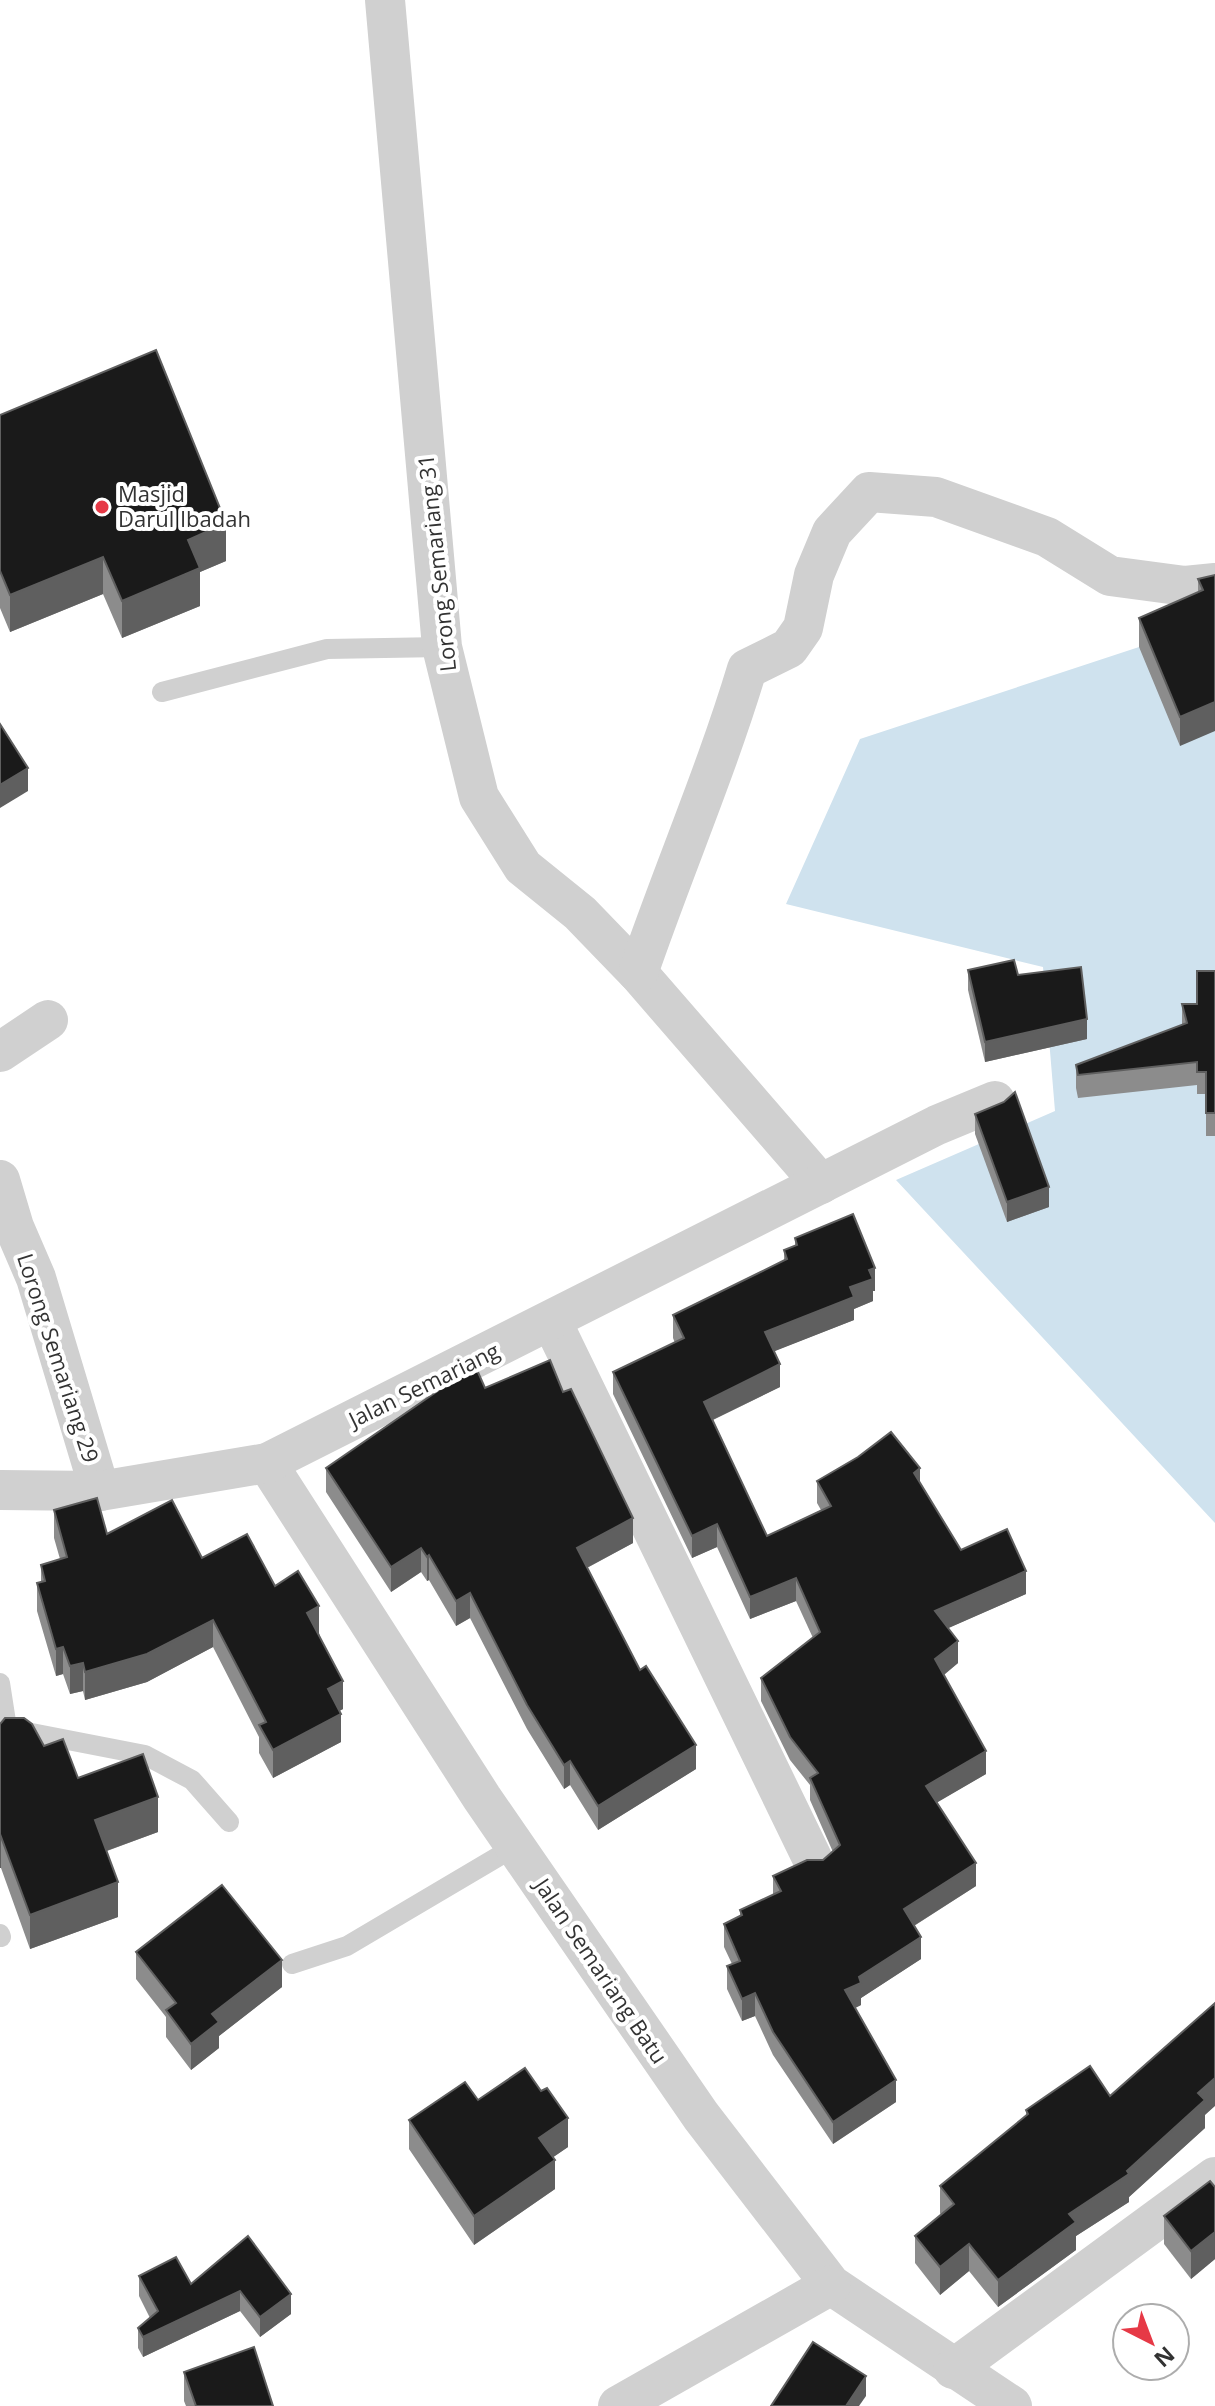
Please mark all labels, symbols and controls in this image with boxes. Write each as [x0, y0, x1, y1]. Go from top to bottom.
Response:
street label: Lorong Semariang 31 [410, 453, 462, 673]
place label: Masjid Darul Ibadah [118, 478, 251, 533]
marker: Masjid Darul Ibadah [93, 498, 111, 516]
street label: Lorong Semariang 29 [11, 1249, 107, 1466]
street label: Jalan Semariang [341, 1335, 504, 1434]
street label: Jalan Semariang Batu [527, 1870, 675, 2069]
north arrow [1111, 2302, 1191, 2382]
text: N [1148, 2340, 1182, 2375]

